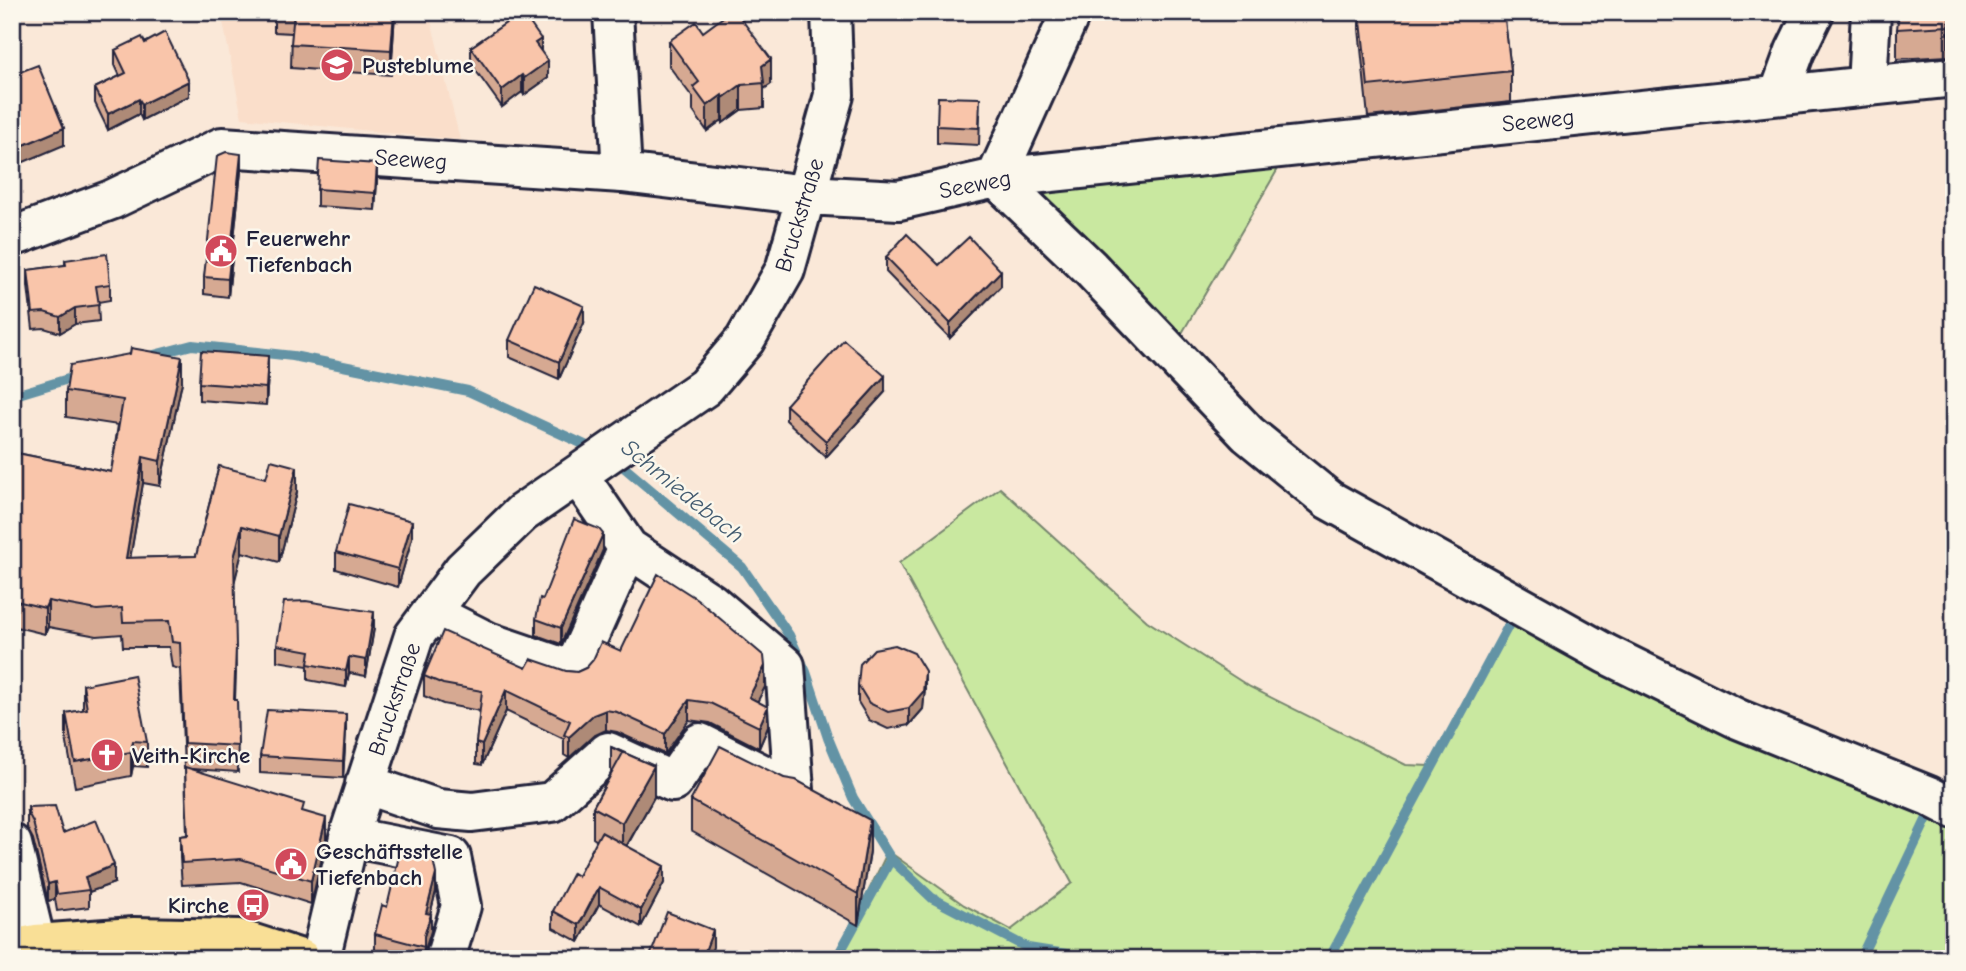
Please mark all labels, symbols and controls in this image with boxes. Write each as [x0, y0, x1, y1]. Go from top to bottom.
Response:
school or university icon: Pusteblume [318, 46, 356, 84]
place label: Pusteblume [362, 52, 474, 79]
street label: Seeweg [1500, 103, 1576, 138]
street label: Seeweg [374, 143, 448, 176]
street label: Bruckstraße [769, 155, 830, 275]
street label: Seeweg [937, 164, 1013, 205]
place label: Feuerwehr Tiefenbach [246, 225, 352, 278]
public building icon: Feuerwehr Tiefenbach [202, 232, 240, 270]
water label: Schmiedebach [616, 433, 750, 549]
street label: Bruckstraße [363, 639, 426, 759]
church icon: Veith-Kirche [88, 736, 126, 774]
place label: Veith-Kirche [132, 742, 250, 769]
place label: Geschäftsstelle Tiefenbach [316, 838, 463, 891]
public building icon: Geschäftsstelle Tiefenbach [272, 845, 310, 883]
bus stop icon: Kirche [234, 886, 272, 924]
place label: Kirche [168, 892, 229, 919]

